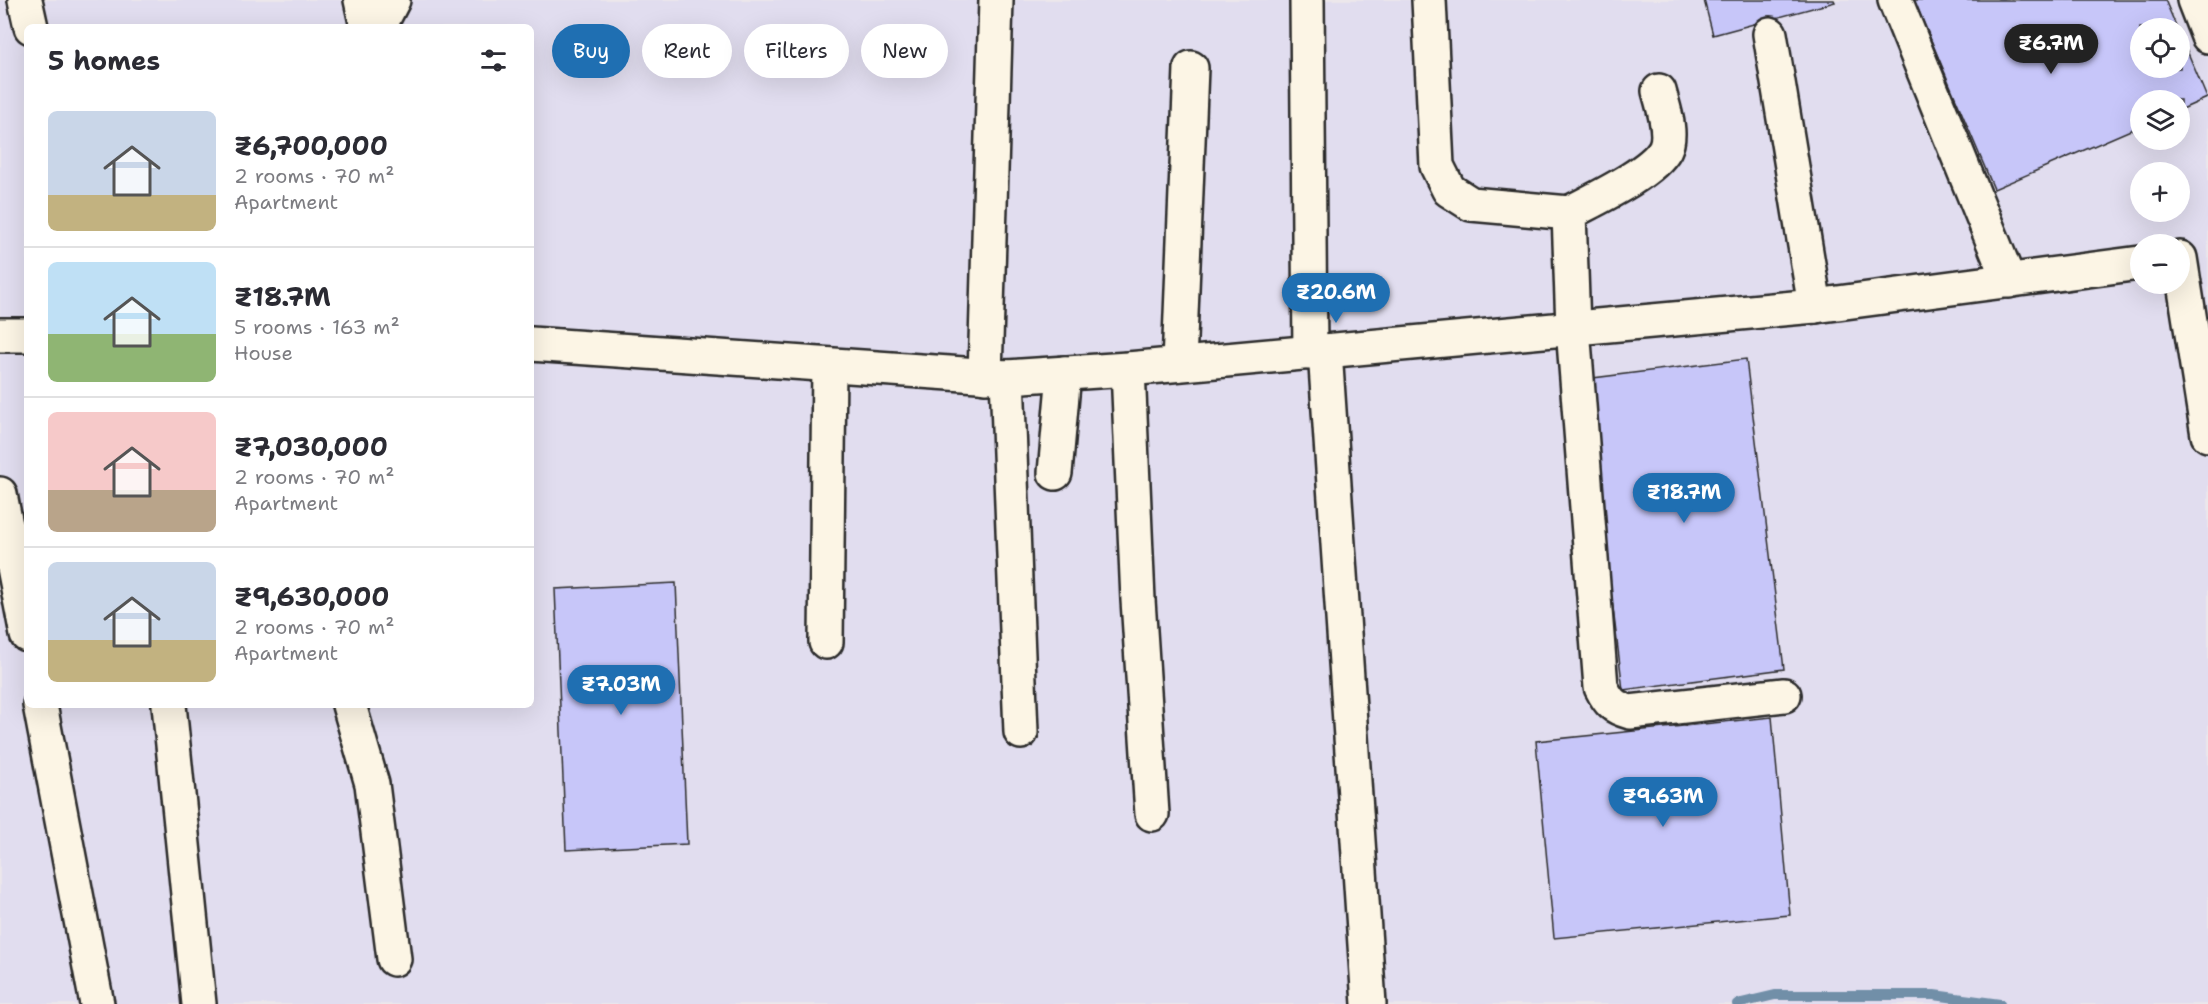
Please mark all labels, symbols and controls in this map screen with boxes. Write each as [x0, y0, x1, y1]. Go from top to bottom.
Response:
map controls [2130, 18, 2190, 294]
button: locate [2130, 18, 2190, 78]
chip: Buy [552, 24, 630, 78]
chip: Rent [642, 24, 732, 78]
chip: Filters [744, 24, 849, 78]
chip: New [861, 24, 948, 78]
pin: ₹6.7M [2009, 24, 2093, 75]
text: ₹6.7M [2018, 30, 2084, 56]
text: 5 homes [48, 43, 160, 78]
icon: filters [477, 44, 510, 77]
button: layers [2130, 90, 2190, 150]
text: ₹6,700,000 [234, 128, 388, 163]
icon: home [96, 135, 168, 207]
button: + [2130, 162, 2190, 222]
text: 2 rooms · 70 m² [234, 163, 395, 189]
text: Apartment [234, 189, 338, 215]
button: − [2130, 234, 2190, 294]
pin: ₹20.6M [1287, 273, 1385, 324]
text: ₹18.7M [234, 279, 331, 314]
text: ₹20.6M [1296, 279, 1376, 305]
icon: home [96, 286, 168, 358]
text: 5 rooms · 163 m² [234, 314, 400, 340]
text: House [234, 340, 293, 366]
text: ₹7,030,000 [234, 429, 388, 464]
icon: home [96, 436, 168, 508]
text: 2 rooms · 70 m² [234, 464, 395, 490]
pin: ₹18.7M [1635, 473, 1733, 524]
text: ₹18.7M [1647, 479, 1721, 505]
text: Apartment [234, 490, 338, 516]
text: ₹9,630,000 [234, 579, 390, 614]
icon: home [96, 586, 168, 658]
text: 2 rooms · 70 m² [234, 614, 395, 640]
text: Apartment [234, 640, 338, 666]
pin: ₹7.03M [572, 665, 670, 716]
text: ₹7.03M [581, 671, 661, 697]
pin: ₹9.63M [1614, 777, 1712, 828]
text: ₹9.63M [1622, 783, 1704, 809]

